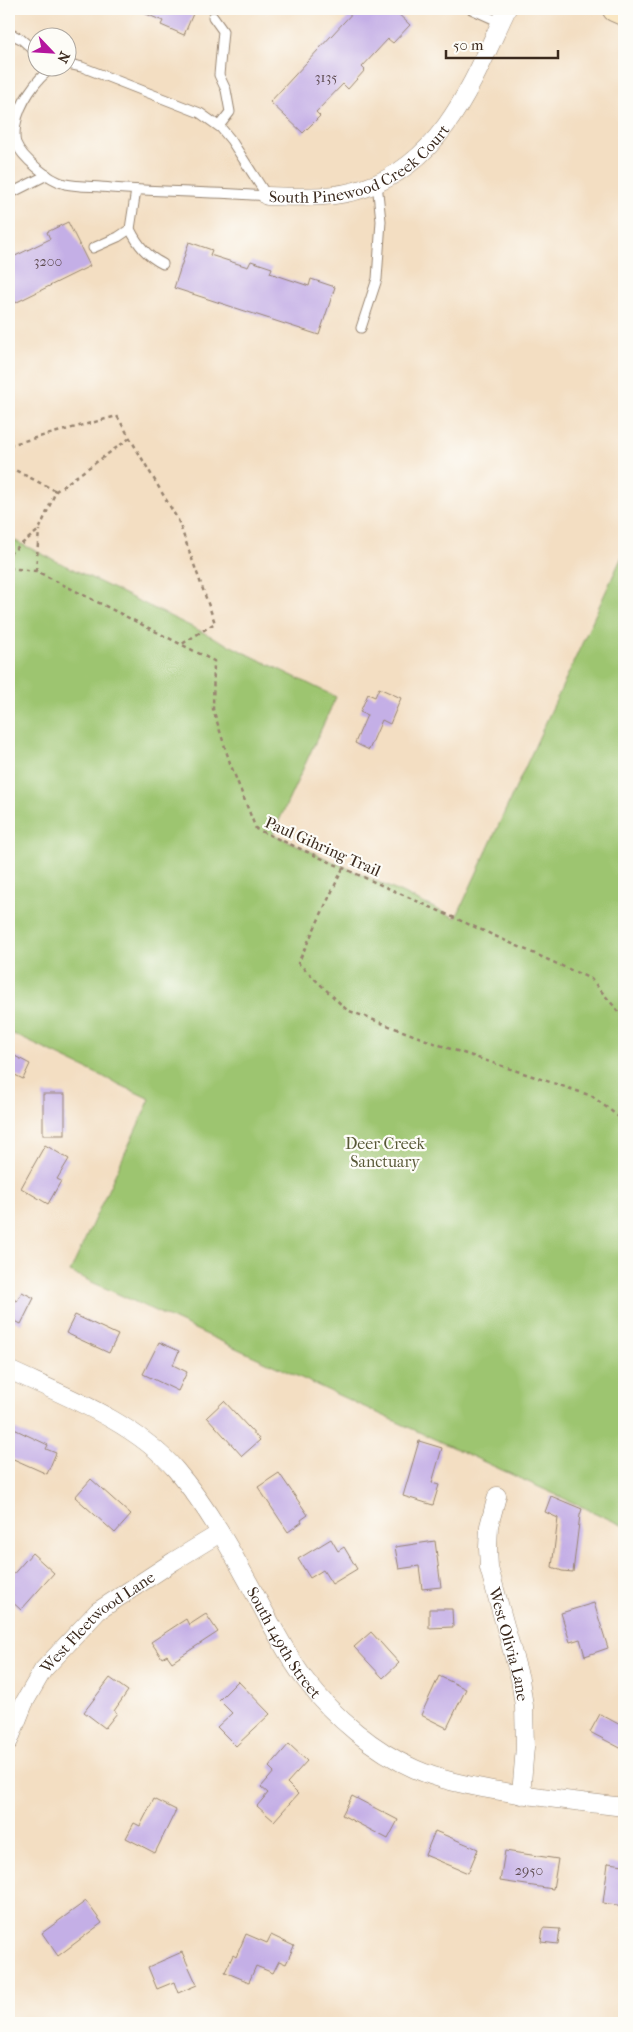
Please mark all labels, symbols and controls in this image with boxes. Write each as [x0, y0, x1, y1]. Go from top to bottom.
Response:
north arrow [28, 28, 78, 78]
scale bar [446, 28, 558, 60]
text: 50 m [453, 36, 484, 54]
text: N [53, 49, 73, 66]
house number: 3135 [315, 69, 337, 86]
street label: South Pinewood Creek Court [269, 121, 454, 207]
house number: 3200 [34, 253, 62, 270]
street label: Paul Gihring Trail [262, 812, 384, 881]
park label: Deer Creek Sanctuary [345, 1134, 426, 1171]
street label: West Fleetwood Lane [36, 1567, 158, 1678]
street label: South 149th Street [243, 1584, 325, 1702]
street label: West Olivia Lane [485, 1584, 532, 1702]
house number: 2950 [515, 1862, 543, 1879]

